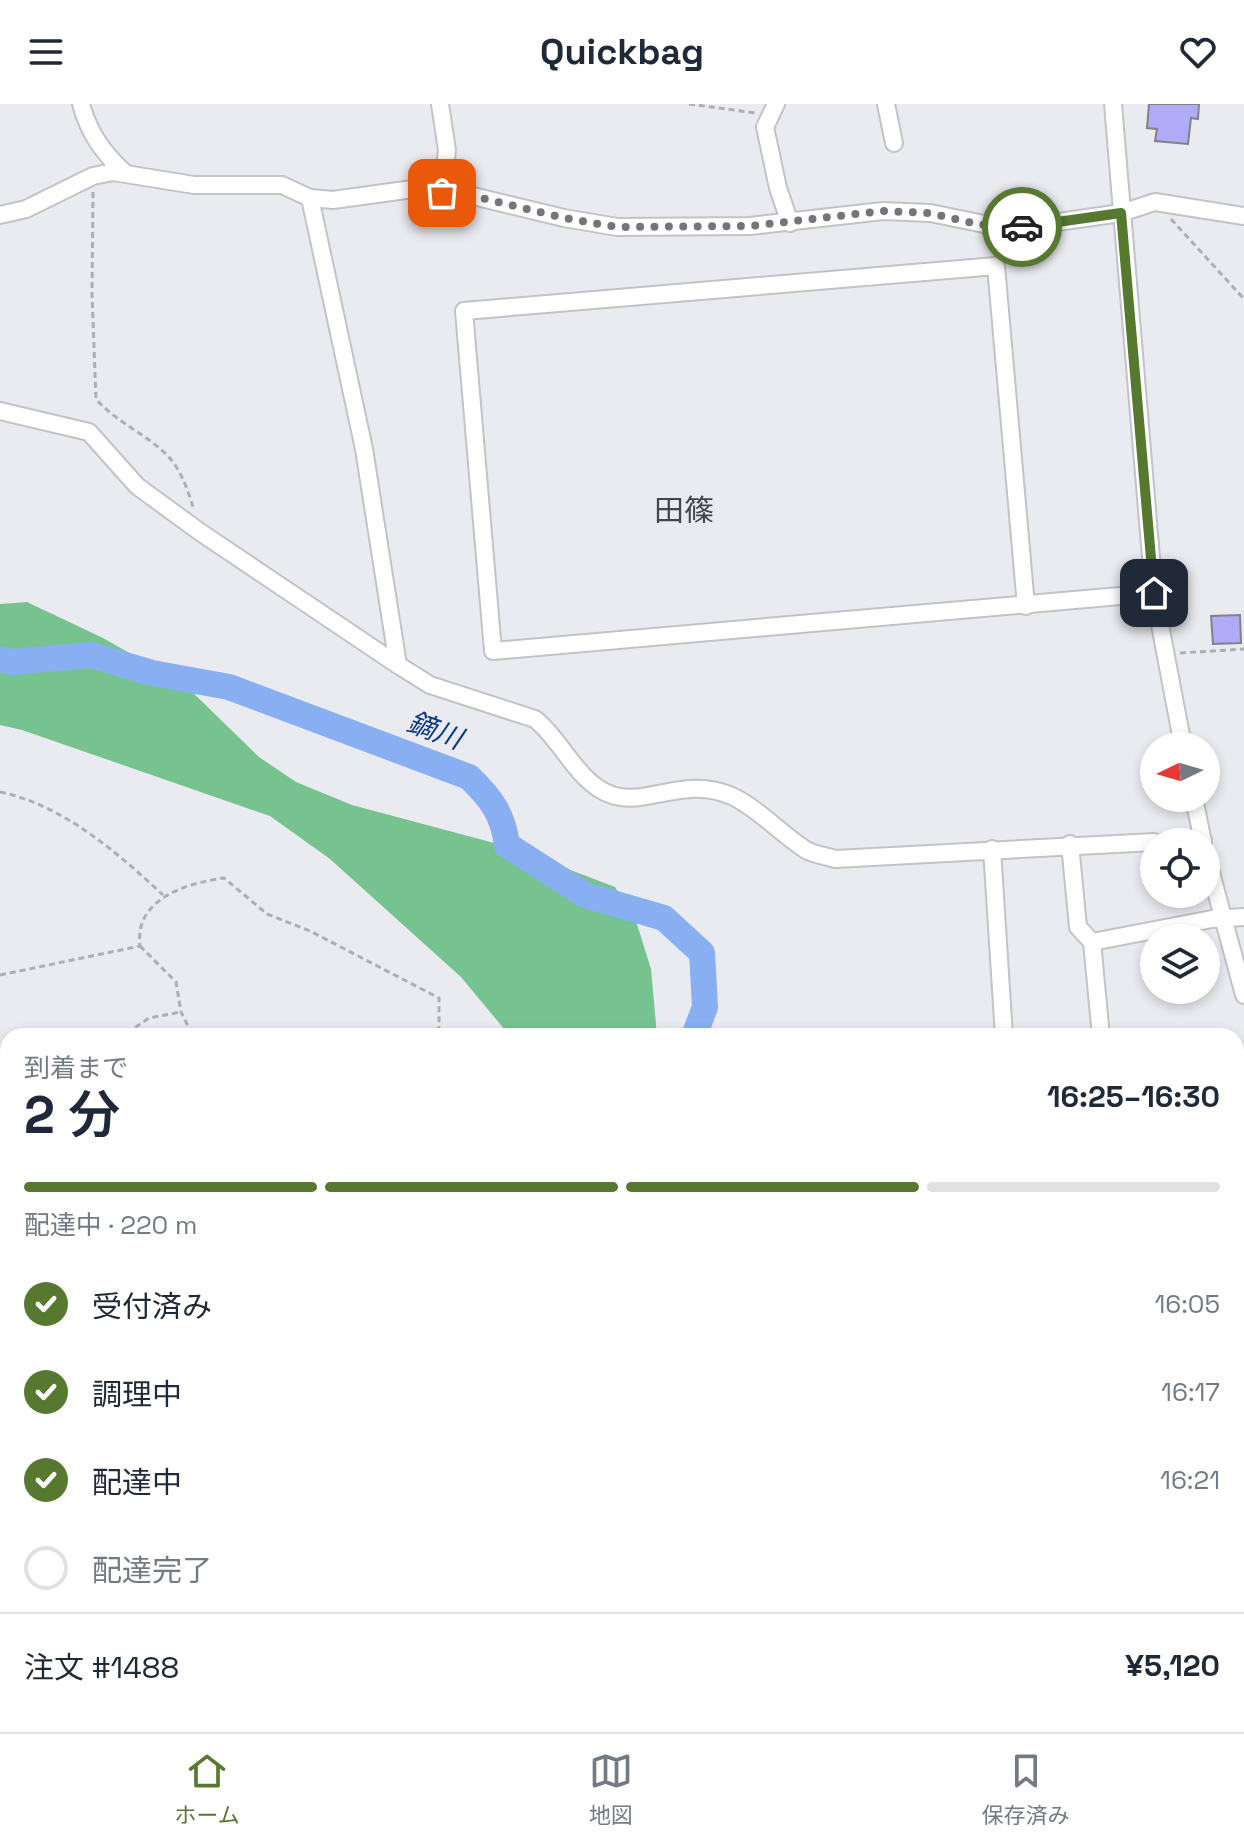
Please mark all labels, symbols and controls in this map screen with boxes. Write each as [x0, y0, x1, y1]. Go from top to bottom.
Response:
text: Quickbag [540, 29, 704, 75]
icon: menu [24, 30, 68, 74]
icon: heart [1176, 30, 1220, 74]
pin [408, 159, 476, 227]
icon: bag [420, 171, 464, 215]
courier [982, 187, 1062, 267]
icon: car [1000, 205, 1044, 249]
district label: 田篠 [654, 491, 714, 530]
pin [1120, 559, 1188, 627]
icon: home [1132, 571, 1176, 615]
water label: 鏑川 [403, 704, 470, 758]
north arrow [1140, 732, 1220, 812]
map controls [1140, 732, 1220, 1004]
button: locate [1140, 828, 1220, 908]
button: layers [1140, 924, 1220, 1004]
text: 到着まで [24, 1051, 128, 1085]
text: 16:25–16:30 [1047, 1077, 1220, 1116]
text: 2 分 [24, 1082, 120, 1148]
text: 配達中 · 220 m [24, 1208, 197, 1242]
icon: check [24, 1282, 68, 1326]
text: 受付済み [92, 1287, 212, 1326]
text: 16:05 [1154, 1287, 1220, 1321]
icon: check [24, 1370, 68, 1414]
text: 調理中 [92, 1375, 182, 1414]
text: 16:17 [1161, 1375, 1220, 1409]
icon: check [24, 1458, 68, 1502]
text: 配達中 [92, 1463, 182, 1502]
text: 16:21 [1160, 1463, 1220, 1497]
text: 配達完了 [92, 1551, 212, 1590]
text: ¥5,120 [1125, 1646, 1220, 1685]
text: 注文 #1488 [24, 1648, 179, 1687]
tab: ホーム [174, 1749, 240, 1829]
tab: 地図 [589, 1749, 633, 1829]
tab: 保存済み [982, 1749, 1070, 1829]

